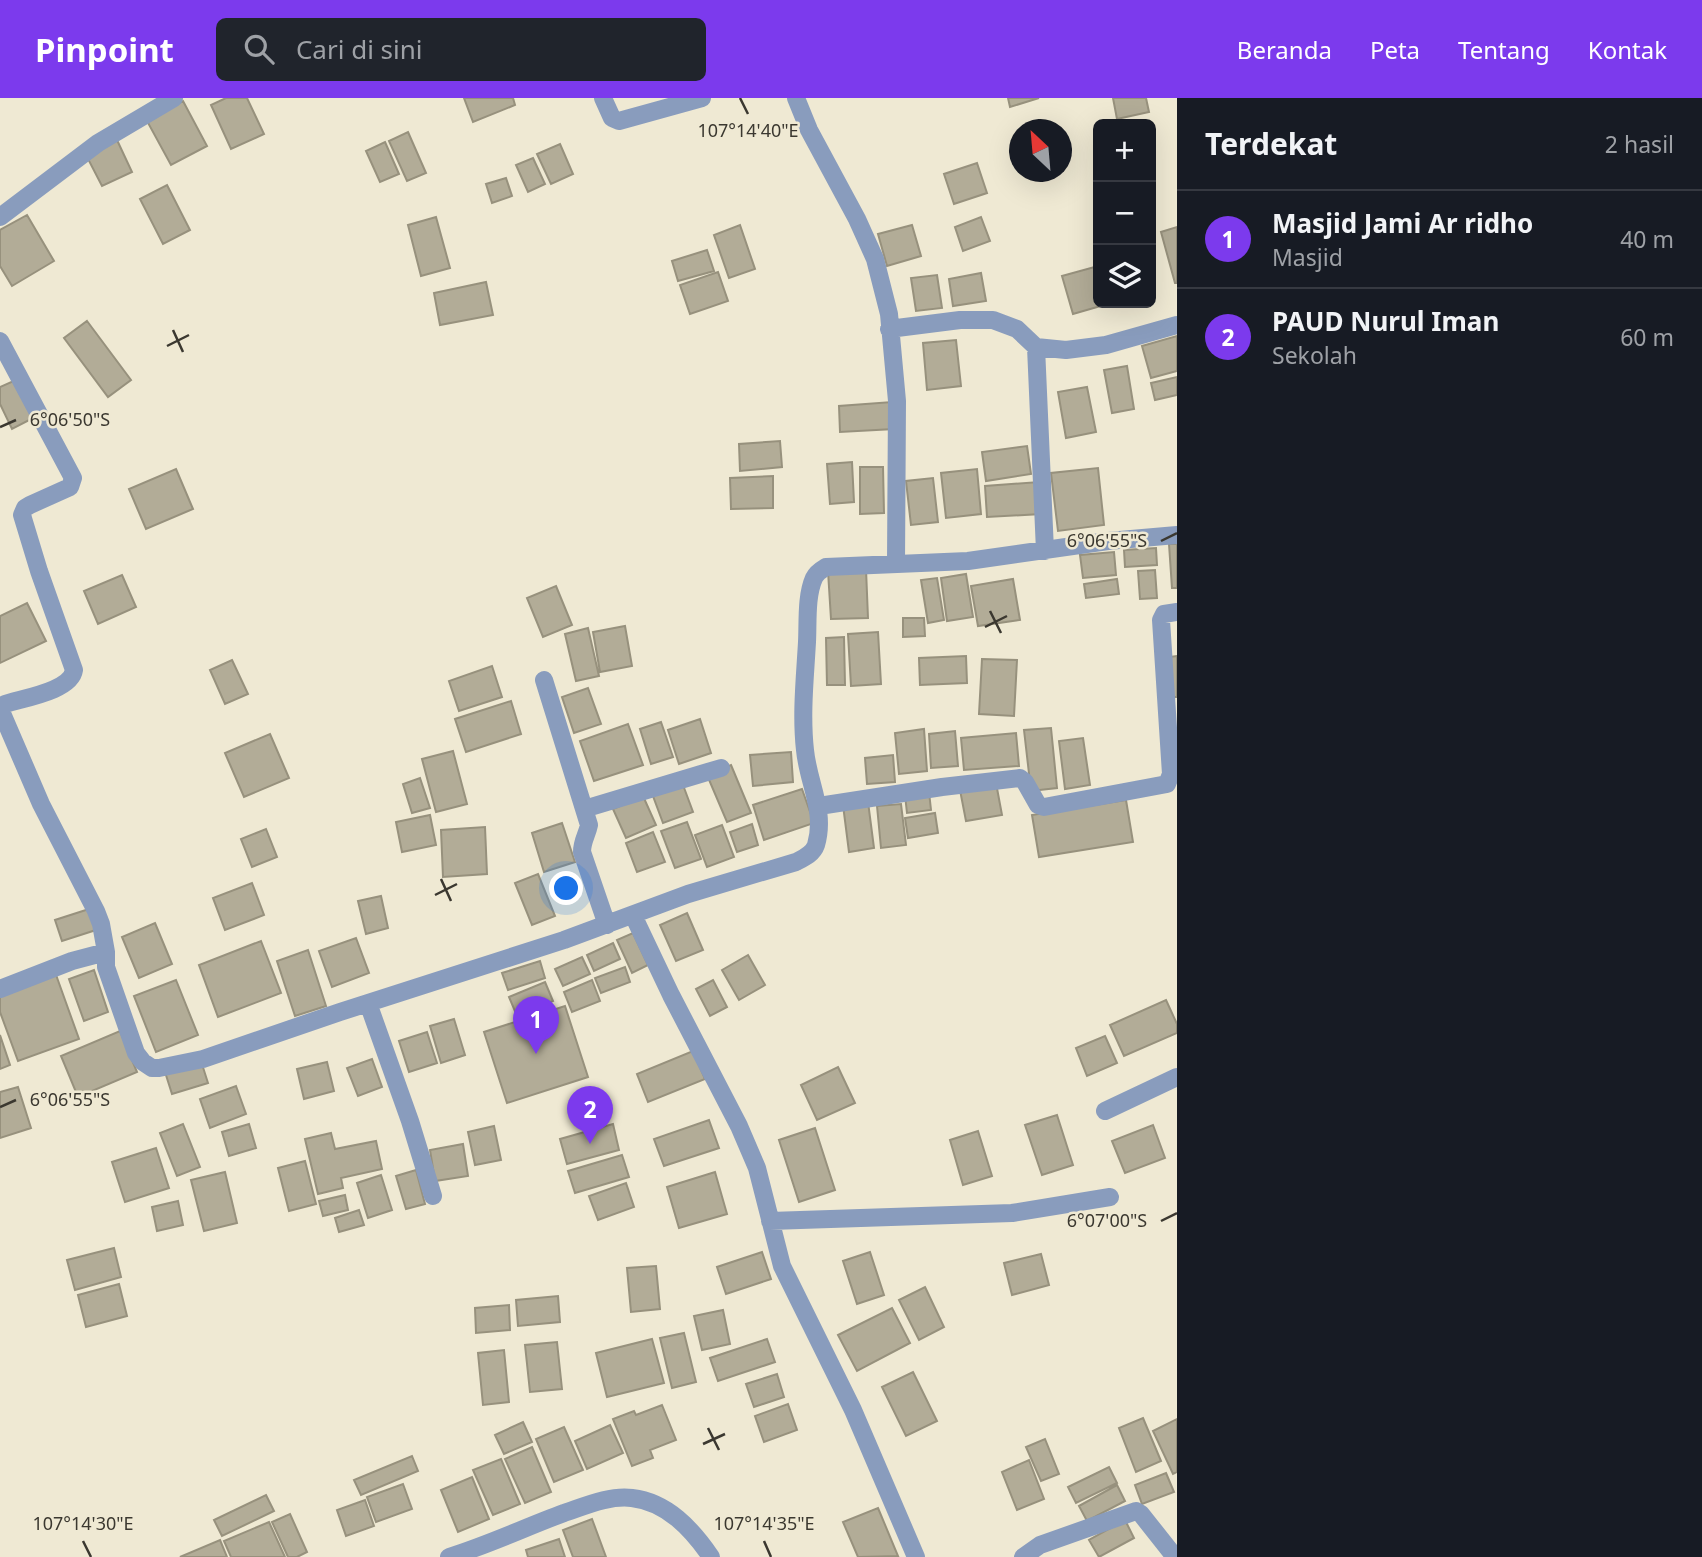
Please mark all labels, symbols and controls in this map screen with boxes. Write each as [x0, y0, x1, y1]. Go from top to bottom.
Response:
search box [216, 18, 706, 81]
text: Pinpoint [35, 27, 174, 72]
icon: search [240, 30, 278, 68]
text: Cari di sini [296, 31, 423, 67]
text: Beranda [1237, 33, 1332, 66]
text: Peta [1370, 33, 1420, 66]
text: Tentang [1458, 33, 1550, 66]
text: Kontak [1588, 33, 1667, 66]
text: 107°14'40"E [697, 118, 799, 142]
north arrow [1009, 119, 1072, 182]
map controls [1093, 119, 1156, 308]
button: + [1093, 119, 1156, 182]
text: Terdekat [1205, 123, 1337, 164]
text: 2 hasil [1605, 128, 1674, 160]
button: − [1093, 182, 1156, 245]
text: Masjid Jami Ar ridho [1272, 205, 1533, 241]
text: 1 [1221, 223, 1235, 255]
text: 40 m [1620, 223, 1674, 255]
text: Masjid [1272, 241, 1343, 273]
button: layers [1093, 245, 1156, 308]
text: PAUD Nurul Iman [1272, 303, 1499, 339]
text: 2 [1221, 321, 1235, 353]
text: 60 m [1620, 321, 1674, 353]
text: Sekolah [1272, 339, 1357, 371]
text: 6°06'50"S [30, 407, 110, 431]
text: 6°06'55"S [1067, 528, 1147, 552]
your location [549, 871, 583, 905]
pin: 1 [513, 996, 559, 1054]
pin: 2 [567, 1086, 613, 1144]
text: 6°06'55"S [30, 1087, 110, 1111]
text: 6°07'00"S [1067, 1208, 1147, 1232]
text: 107°14'30"E [32, 1511, 134, 1535]
text: 107°14'35"E [713, 1511, 815, 1535]

